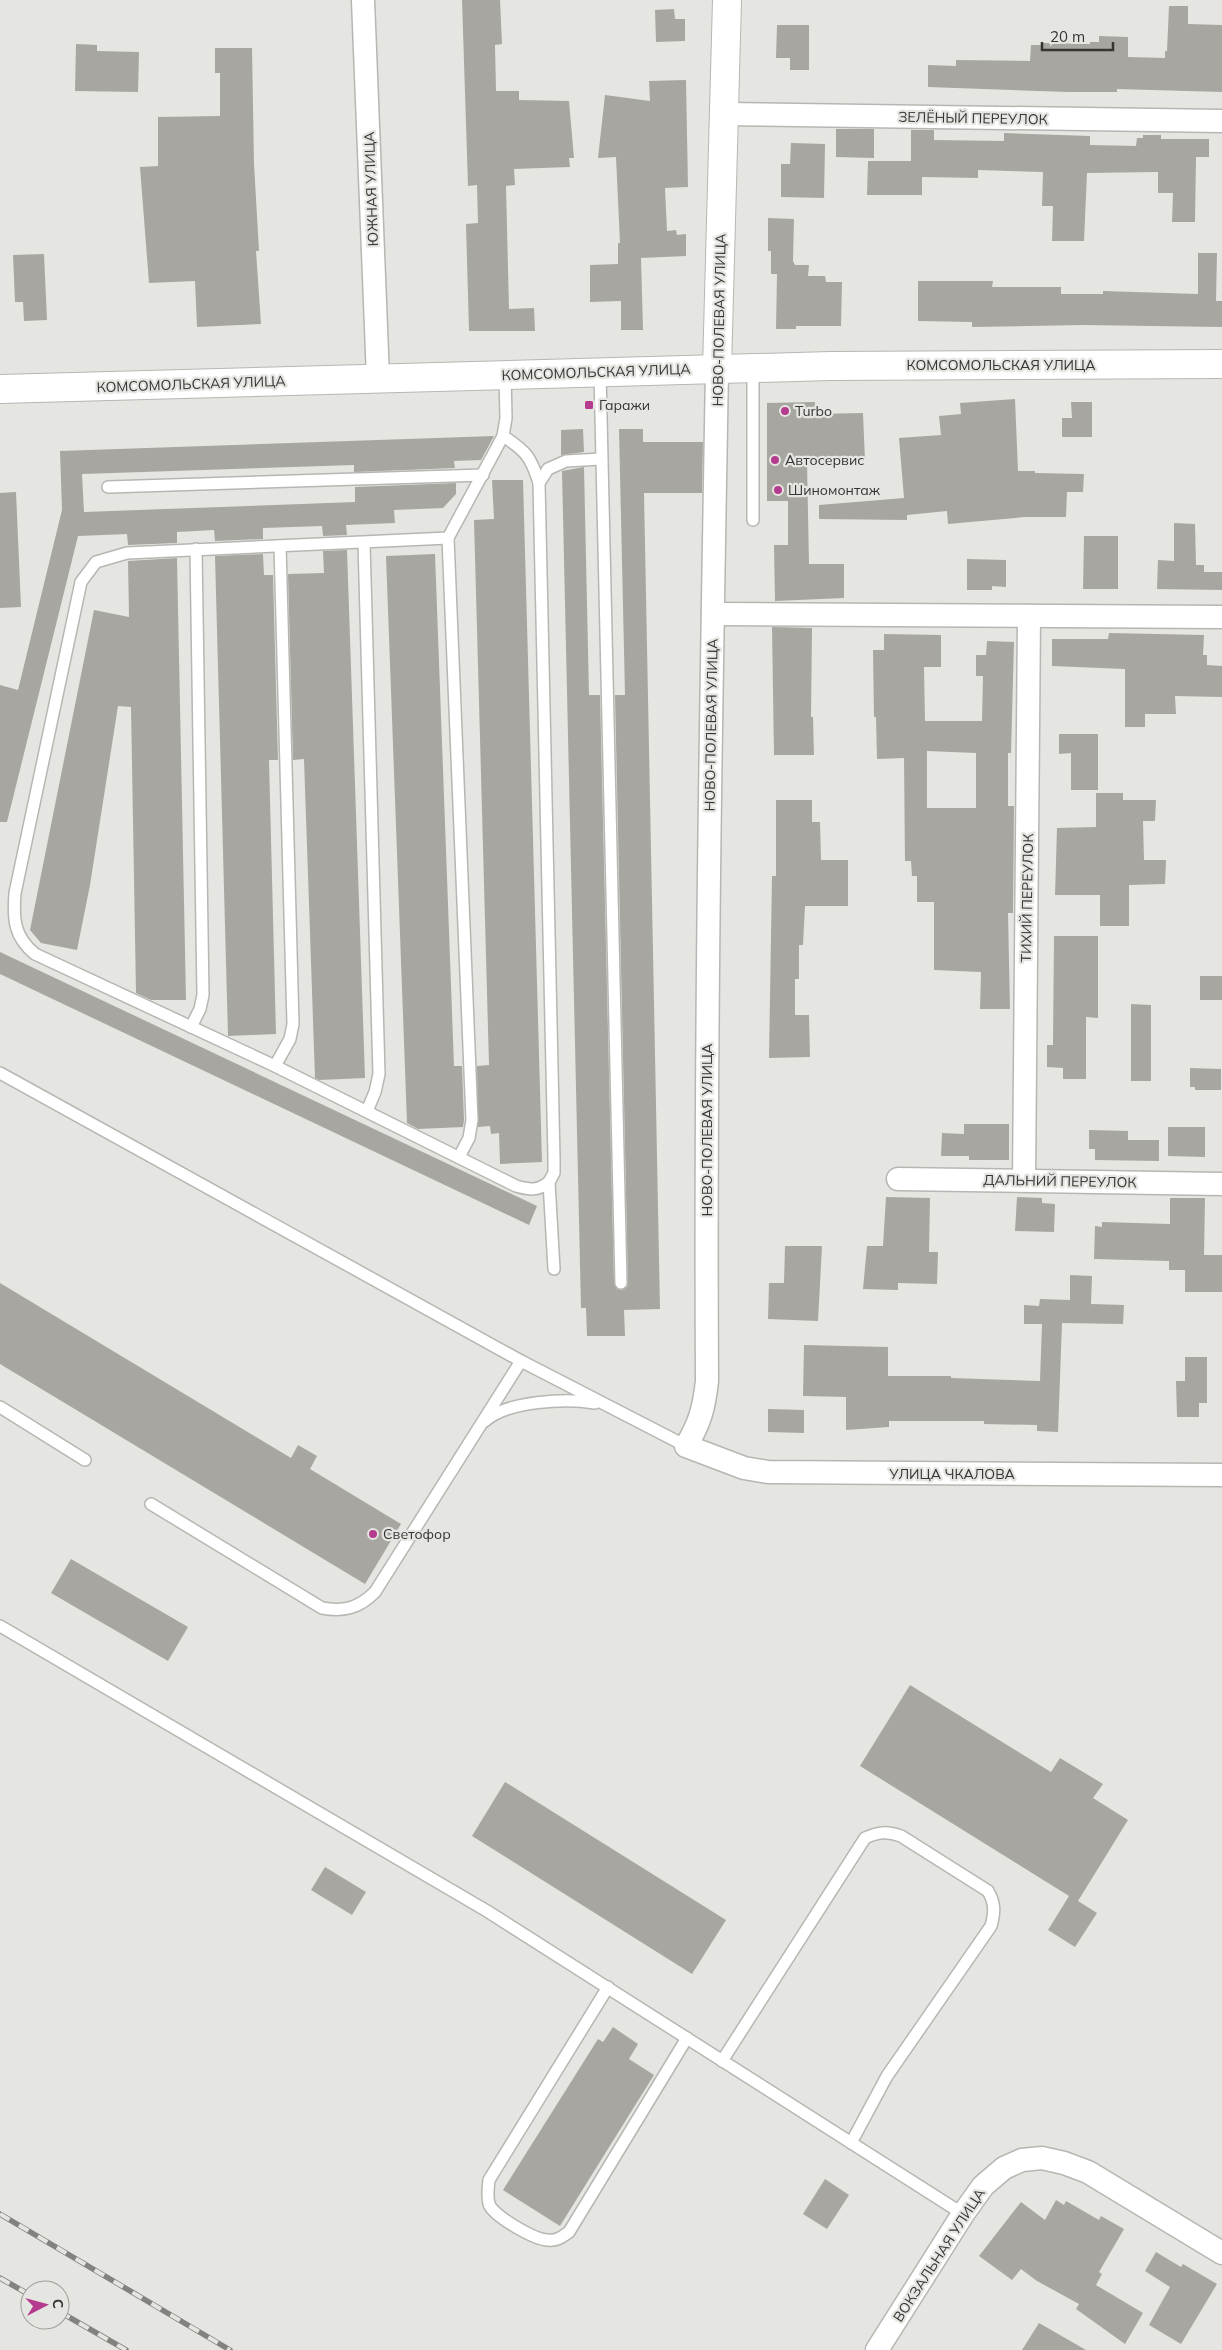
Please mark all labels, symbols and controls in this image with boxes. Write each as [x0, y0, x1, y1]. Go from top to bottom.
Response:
scale bar [1042, 20, 1113, 52]
text: 20 m [1050, 27, 1085, 46]
street label: ЗЕЛЁНЫЙ ПЕРЕУЛОК [898, 108, 1049, 128]
street label: ЮЖНАЯ УЛИЦА [360, 131, 382, 247]
street label: НОВО-ПОЛЕВАЯ УЛИЦА [708, 233, 730, 407]
street label: КОМСОМОЛЬСКАЯ УЛИЦА [906, 356, 1096, 374]
street label: КОМСОМОЛЬСКАЯ УЛИЦА [501, 360, 692, 384]
street label: КОМСОМОЛЬСКАЯ УЛИЦА [96, 372, 287, 396]
place label: Гаражи [599, 396, 650, 414]
marker: Гаражи [583, 399, 595, 411]
place label: Turbo [795, 402, 832, 420]
marker: Turbo [779, 405, 791, 417]
place label: Автосервис [785, 451, 864, 469]
marker: Автосервис [769, 454, 781, 466]
place label: Шиномонтаж [788, 481, 881, 499]
marker: Шиномонтаж [772, 484, 784, 496]
street label: НОВО-ПОЛЕВАЯ УЛИЦА [700, 638, 722, 812]
street label: ТИХИЙ ПЕРЕУЛОК [1017, 833, 1037, 963]
street label: НОВО-ПОЛЕВАЯ УЛИЦА [698, 1043, 716, 1216]
street label: ДАЛЬНИЙ ПЕРЕУЛОК [983, 1171, 1138, 1191]
street label: УЛИЦА ЧКАЛОВА [888, 1465, 1016, 1483]
place label: Светофор [383, 1525, 451, 1543]
marker: Светофор [367, 1528, 379, 1540]
street label: ВОКЗАЛЬНАЯ УЛИЦА [889, 2184, 989, 2325]
north arrow [20, 2280, 70, 2330]
text: С [48, 2298, 67, 2309]

